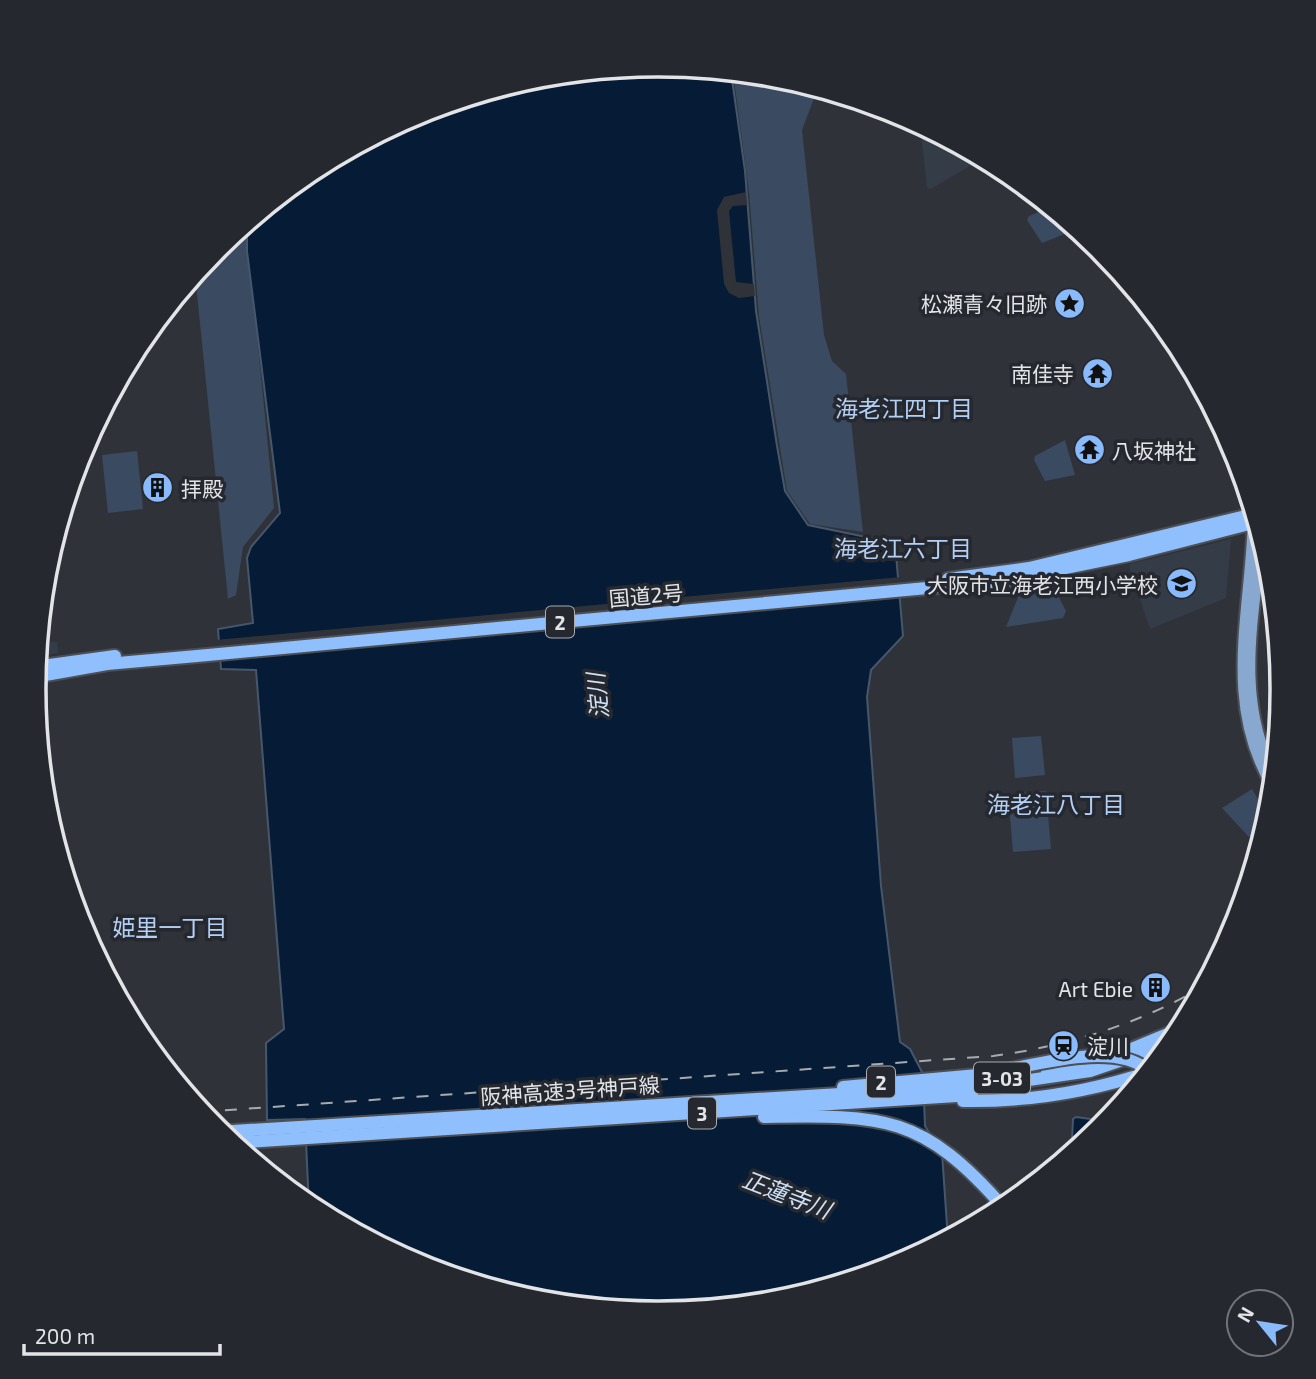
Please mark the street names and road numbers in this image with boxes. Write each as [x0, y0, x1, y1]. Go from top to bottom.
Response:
street label: 国道2号 [608, 579, 684, 611]
road number: 2 [546, 607, 574, 638]
road number: 3-03 [974, 1062, 1030, 1094]
road number: 2 [867, 1066, 895, 1098]
street label: 阪神高速3号神戸線 [480, 1071, 660, 1109]
road number: 3 [688, 1098, 716, 1128]

